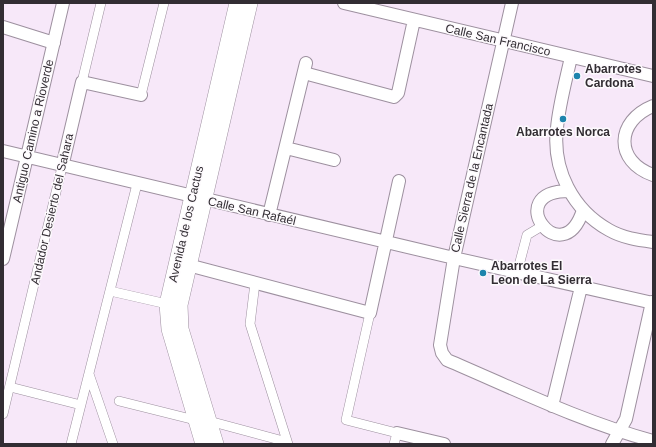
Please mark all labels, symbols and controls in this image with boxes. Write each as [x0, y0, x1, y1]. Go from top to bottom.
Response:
street label: Calle San Francisco [444, 21, 552, 59]
street label: Antiguo Camino a Rioverde [10, 58, 56, 204]
place label: Abarrotes Cardona [585, 62, 642, 90]
marker: Abarrotes Cardona [572, 71, 582, 81]
street label: Calle Sierra de la Encantada [448, 102, 496, 254]
marker: Abarrotes Norca [558, 114, 568, 124]
place label: Abarrotes Norca [516, 125, 610, 139]
street label: Andador Desierto del Sahara [28, 132, 76, 286]
street label: Avenida de los Cactus [166, 164, 206, 284]
street label: Calle San Rafaél [207, 194, 297, 228]
place label: Abarrotes El Leon de La Sierra [491, 259, 592, 287]
marker: Abarrotes El Leon de La Sierra [478, 268, 488, 278]

